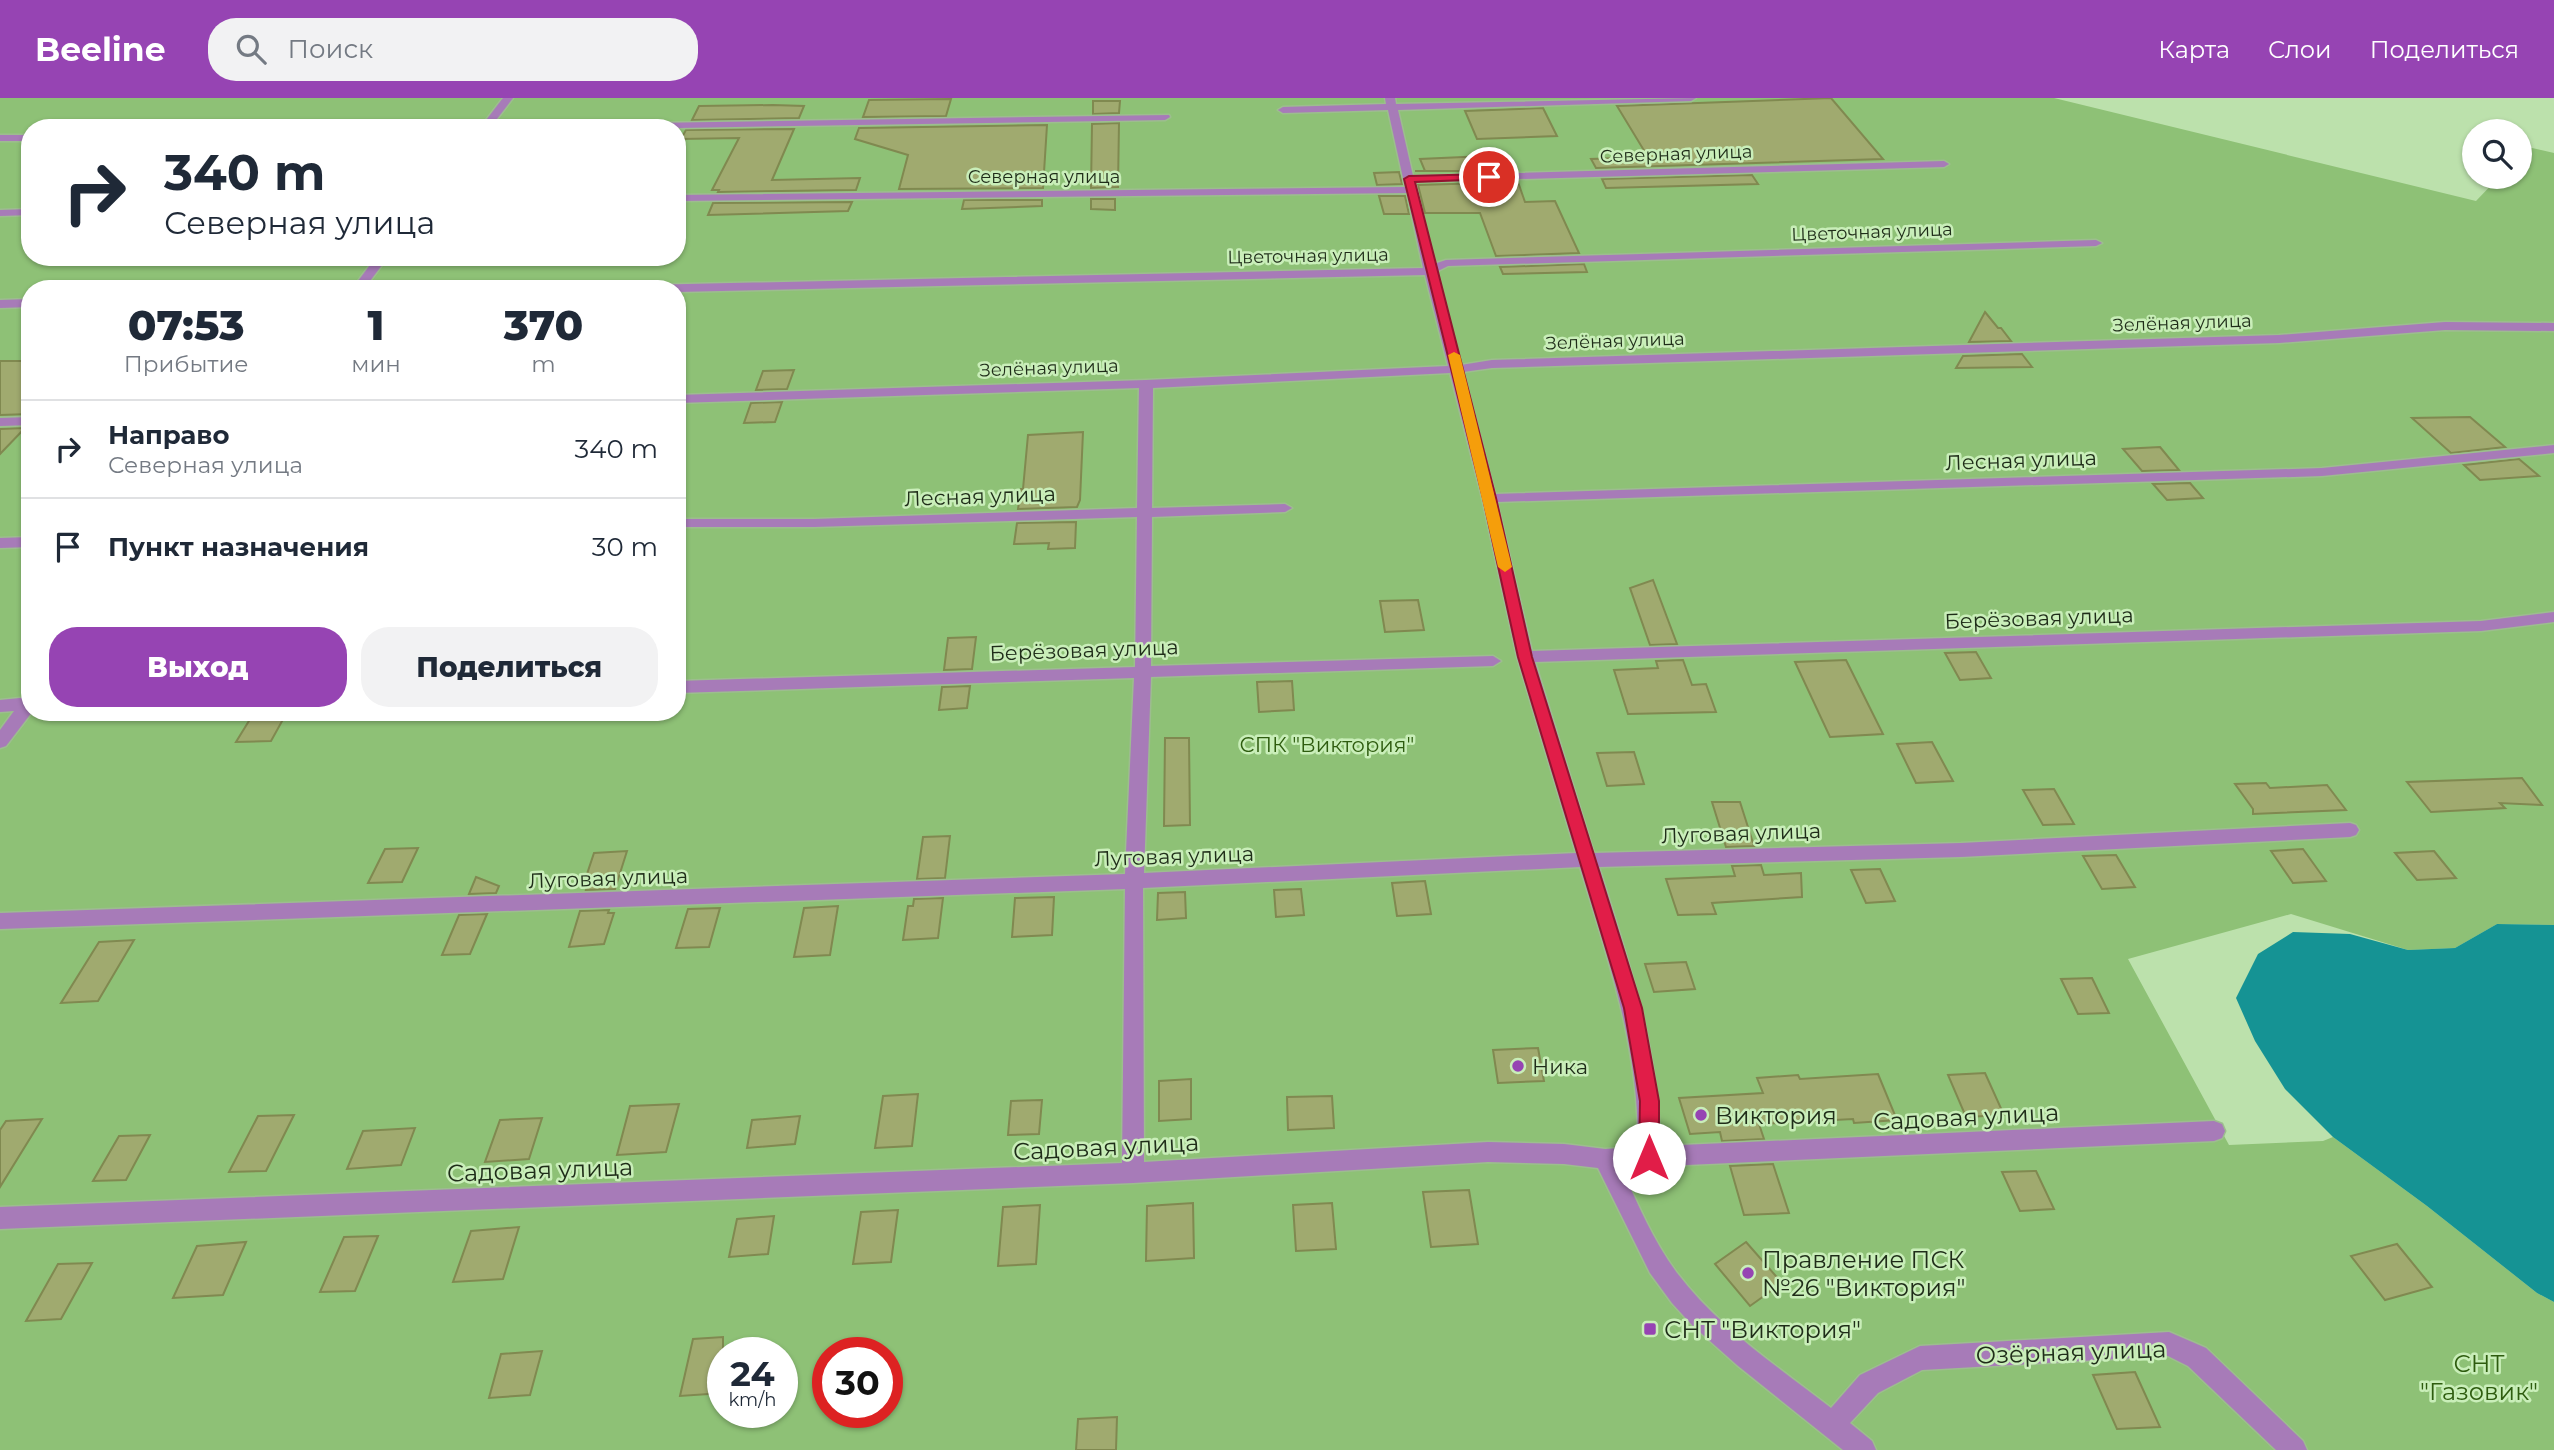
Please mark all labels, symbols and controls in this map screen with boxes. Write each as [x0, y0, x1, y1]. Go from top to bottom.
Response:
search box [208, 18, 698, 81]
text: Beeline [35, 29, 166, 69]
icon: search [232, 30, 270, 68]
text: Поиск [288, 33, 373, 65]
text: Карта [2158, 35, 2230, 64]
text: Слои [2268, 35, 2332, 64]
text: Поделиться [2370, 35, 2519, 64]
map controls [2462, 119, 2532, 189]
button: search [2462, 119, 2532, 189]
street label: Северная улица [1599, 140, 1753, 168]
text: 340 m [164, 143, 325, 202]
icon: right [49, 147, 140, 238]
pin [1459, 147, 1519, 207]
icon: arrive [1470, 158, 1508, 196]
street label: Северная улица [968, 166, 1120, 188]
text: Северная улица [164, 203, 435, 242]
street label: Цветочная улица [1791, 218, 1953, 246]
street label: Цветочная улица [1227, 244, 1389, 268]
text: 07:53 [128, 299, 245, 351]
text: 1 [368, 299, 385, 351]
text: 370 [504, 299, 583, 351]
street label: Зелёная улица [2112, 310, 2252, 336]
street label: Зелёная улица [1545, 328, 1685, 354]
text: Прибытие [124, 350, 249, 378]
text: мин [351, 350, 401, 378]
text: m [531, 350, 556, 378]
street label: Зелёная улица [979, 355, 1119, 381]
text: Направо [108, 419, 229, 451]
icon: right [49, 430, 87, 468]
text: 340 m [575, 433, 658, 465]
street label: Лесная улица [1945, 445, 2097, 475]
text: Северная улица [108, 451, 303, 479]
street label: Лесная улица [904, 481, 1056, 511]
icon: arrive [49, 528, 87, 566]
text: Пункт назначения [108, 531, 369, 563]
text: 30 m [592, 531, 658, 563]
street label: Берёзовая улица [1944, 602, 2134, 634]
button: Выход [49, 627, 347, 707]
button: Поделиться [361, 627, 658, 707]
street label: Берёзовая улица [989, 634, 1179, 666]
park label: СПК "Виктория" [1240, 732, 1414, 757]
street label: Луговая улица [1661, 818, 1821, 848]
street label: Луговая улица [1094, 841, 1254, 871]
street label: Луговая улица [528, 863, 688, 893]
place label: Ника [1532, 1054, 1588, 1079]
marker: Ника [1510, 1058, 1526, 1074]
street label: Садовая улица [1872, 1098, 2060, 1136]
place label: Виктория [1715, 1101, 1837, 1130]
marker: Виктория [1693, 1107, 1709, 1123]
position arrow [1612, 1121, 1686, 1195]
street label: Садовая улица [1012, 1128, 1200, 1166]
street label: Садовая улица [446, 1152, 634, 1188]
place label: Правление ПСК №26 "Виктория" [1762, 1245, 1965, 1302]
marker: Правление ПСК №26 "Виктория" [1740, 1265, 1756, 1281]
place label: СНТ "Виктория" [1664, 1315, 1861, 1344]
marker: СНТ "Виктория" [1642, 1321, 1658, 1337]
street label: Озёрная улица [1975, 1334, 2167, 1370]
speed limit sign: 30 [812, 1337, 903, 1428]
park label: СНТ "Газовик" [2420, 1349, 2538, 1406]
text: 24 [730, 1352, 775, 1395]
text: km/h [728, 1389, 777, 1411]

